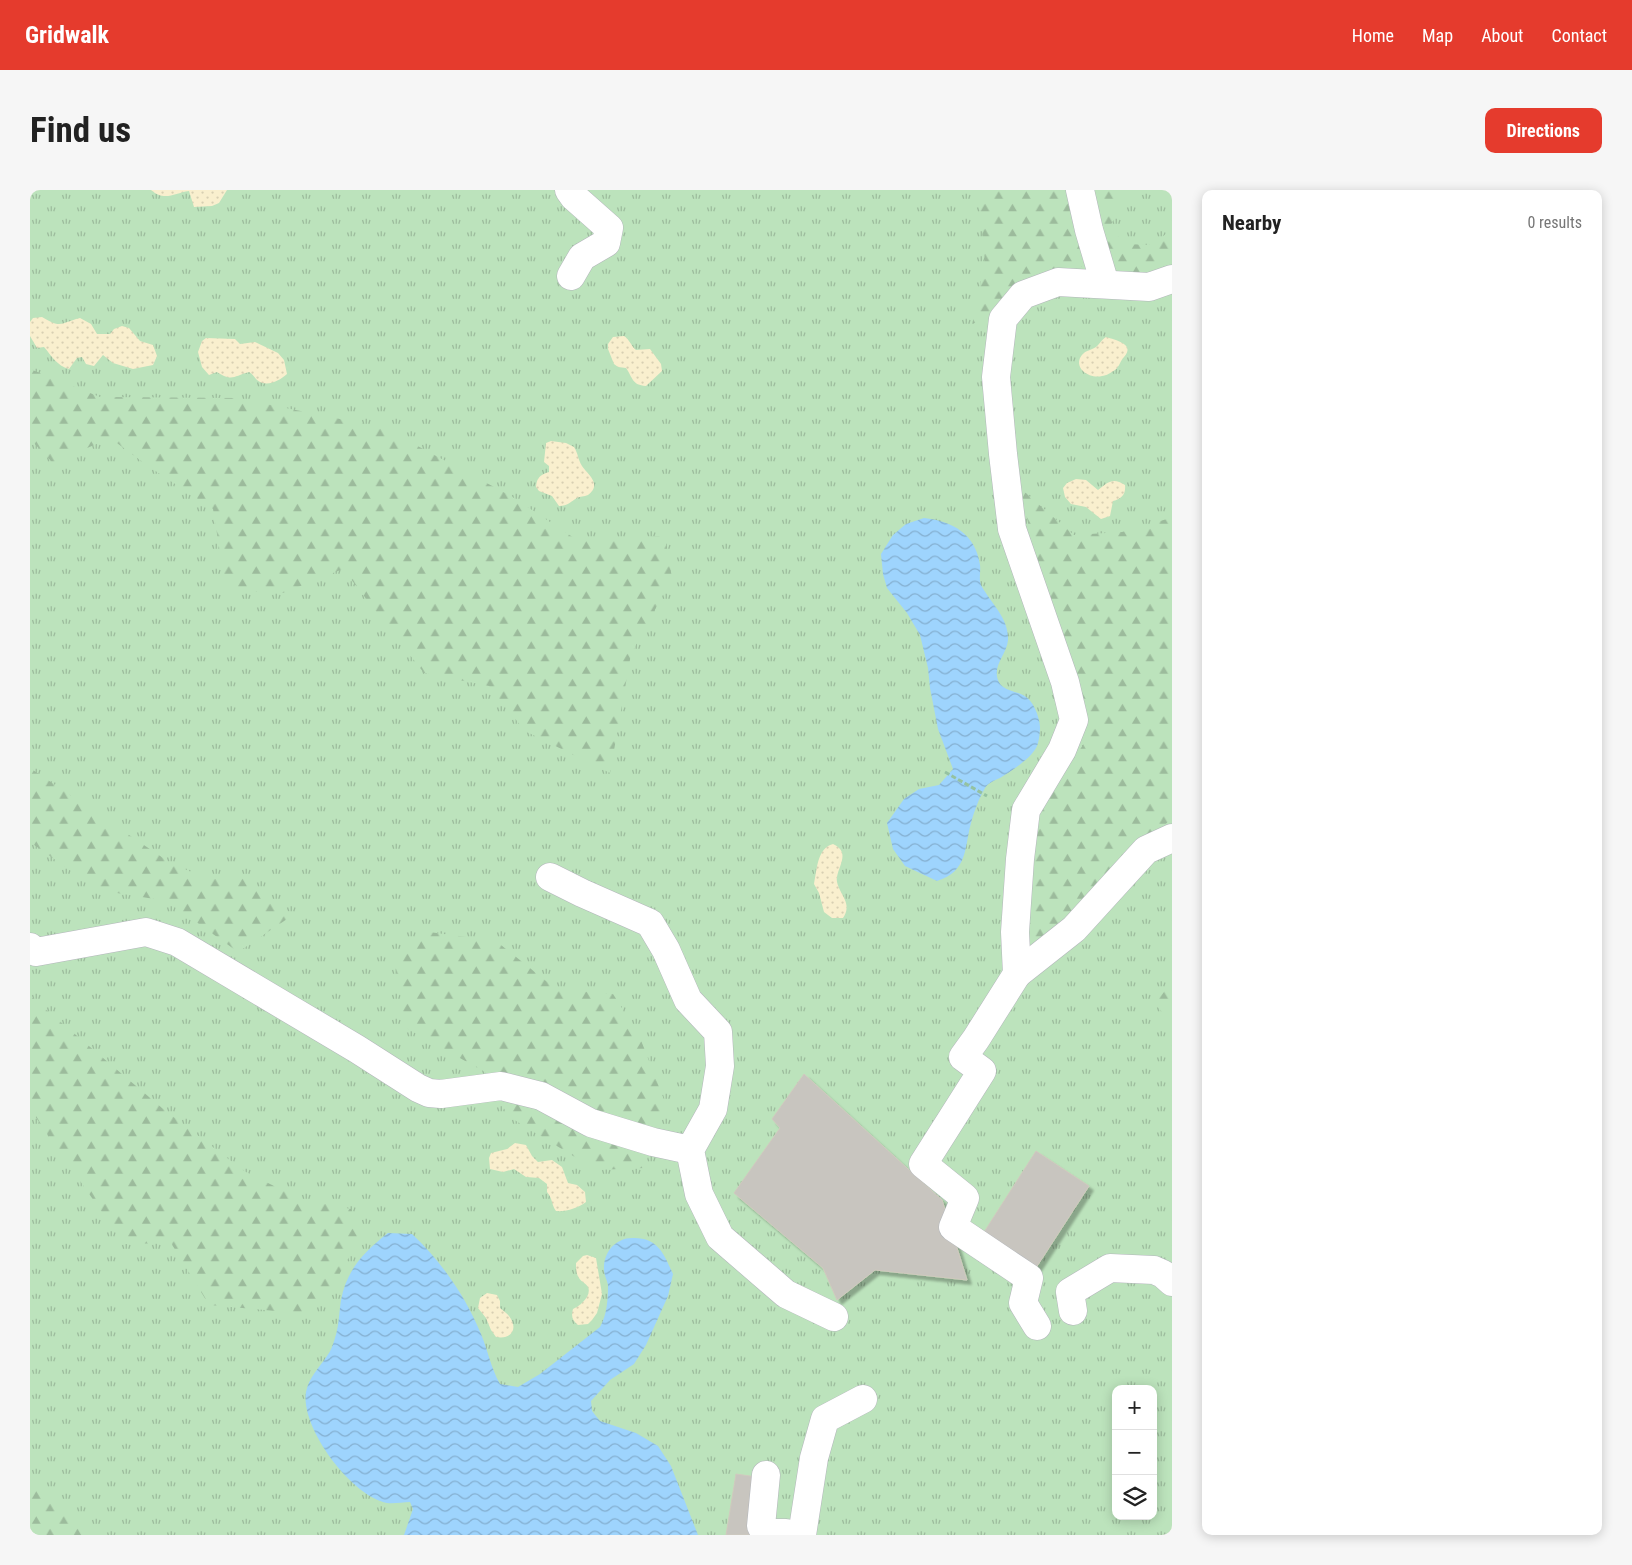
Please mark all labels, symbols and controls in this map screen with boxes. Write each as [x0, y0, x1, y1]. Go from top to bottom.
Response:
text: Gridwalk [25, 21, 109, 49]
text: Home [1352, 25, 1394, 46]
text: Map [1422, 25, 1453, 46]
text: About [1481, 25, 1523, 46]
text: Contact [1551, 25, 1607, 46]
button: Directions [1485, 108, 1602, 153]
text: Find us [30, 110, 131, 151]
text: Nearby [1222, 211, 1281, 235]
text: 0 results [1527, 213, 1582, 232]
map controls [1112, 1385, 1157, 1520]
button: + [1112, 1385, 1157, 1430]
button: − [1112, 1430, 1157, 1475]
button: layers [1112, 1475, 1157, 1520]

